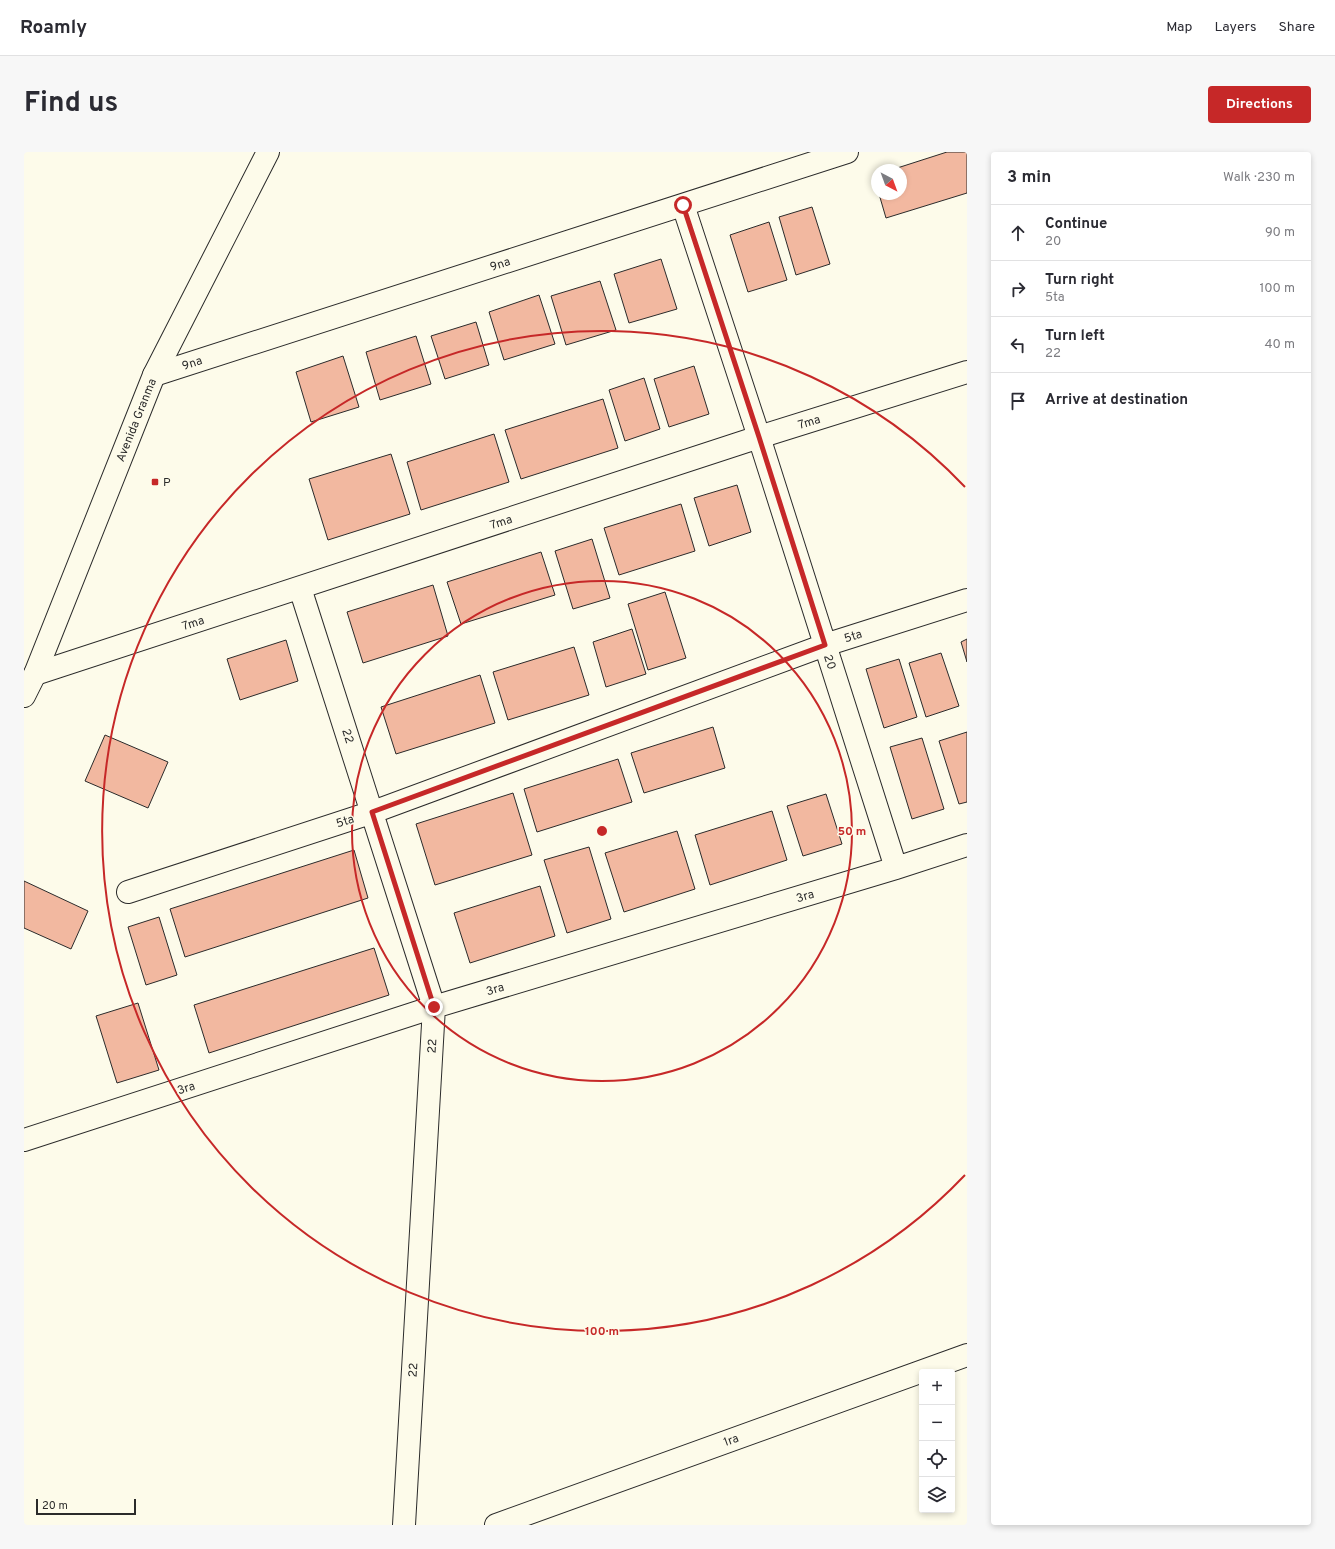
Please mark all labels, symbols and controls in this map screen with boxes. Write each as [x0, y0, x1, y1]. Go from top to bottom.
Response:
text: Roamly [20, 16, 87, 40]
text: Map [1166, 19, 1192, 36]
text: Layers [1214, 19, 1256, 36]
text: Share [1278, 19, 1315, 36]
text: Find us [24, 86, 118, 122]
button: Directions [1208, 86, 1311, 123]
north arrow [871, 164, 907, 200]
text: 3 min [1007, 167, 1051, 189]
text: Walk · 230 m [1223, 170, 1295, 186]
route start [674, 196, 692, 214]
text: Continue [1045, 215, 1107, 234]
icon: ahead [1007, 222, 1029, 244]
text: 90 m [1265, 225, 1295, 241]
text: 20 [1045, 234, 1061, 250]
street label: 9na [488, 254, 512, 276]
text: Turn right [1045, 271, 1114, 290]
icon: right [1007, 278, 1029, 300]
text: 100 m [1259, 281, 1295, 297]
text: 5ta [1045, 290, 1065, 306]
text: Turn left [1045, 327, 1105, 346]
icon: left [1007, 334, 1029, 356]
text: 40 m [1265, 337, 1295, 353]
text: 22 [1045, 346, 1061, 362]
street label: 9na [180, 353, 204, 375]
street label: Avenida Granma [113, 376, 161, 464]
icon: arrive [1007, 390, 1029, 412]
text: Arrive at destination [1045, 391, 1188, 410]
street label: 7ma [796, 412, 822, 434]
place label: P [163, 475, 171, 491]
marker: P [150, 477, 160, 487]
street label: 7ma [488, 512, 515, 534]
street label: 7ma [180, 613, 207, 635]
street label: 5ta [842, 627, 864, 647]
street label: 20 [819, 653, 839, 672]
street label: 22 [337, 727, 357, 746]
street label: 5ta [334, 812, 356, 832]
centre of rings [595, 824, 609, 838]
text: 50 m [838, 824, 866, 840]
street label: 3ra [794, 887, 816, 907]
street label: 3ra [484, 980, 506, 1000]
route end [425, 998, 443, 1016]
street label: 22 [425, 1038, 441, 1054]
street label: 3ra [175, 1079, 197, 1099]
text: 100 m [585, 1324, 619, 1340]
street label: 22 [406, 1362, 422, 1378]
map controls [919, 1369, 955, 1513]
button: + [919, 1369, 955, 1405]
button: − [919, 1405, 955, 1441]
street label: 1ra [721, 1431, 741, 1451]
button: locate [919, 1441, 955, 1477]
button: layers [919, 1477, 955, 1513]
scale bar [36, 1497, 136, 1516]
text: 20 m [42, 1499, 68, 1513]

